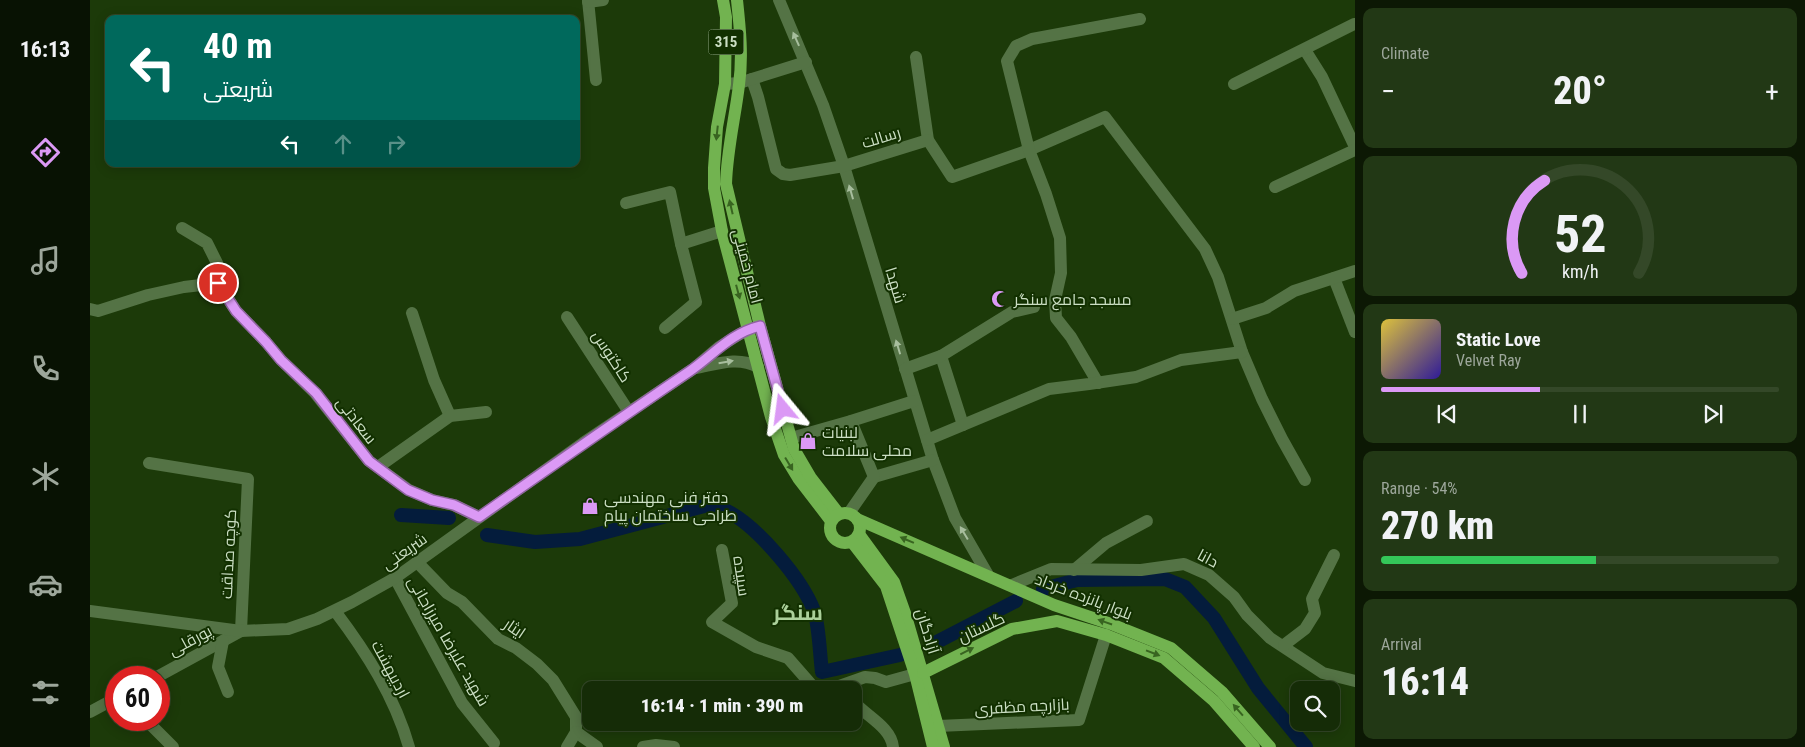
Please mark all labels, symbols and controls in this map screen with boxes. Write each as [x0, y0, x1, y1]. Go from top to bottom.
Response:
text: 40 m [203, 26, 272, 67]
road number: 315 [708, 30, 744, 54]
one-way arrow [791, 32, 799, 46]
icon: left [120, 35, 185, 100]
text: 16:13 [20, 37, 70, 62]
text: Climate [1381, 44, 1429, 63]
text: 20° [1553, 69, 1607, 113]
text: − [1381, 75, 1395, 108]
text: + [1765, 75, 1779, 108]
text: شریعتی [203, 77, 273, 102]
street label: رسالت [859, 123, 903, 152]
one-way arrow [713, 125, 721, 141]
icon: left [276, 130, 304, 158]
icon: ahead [329, 130, 357, 158]
icon: right [382, 130, 410, 158]
icon: directions [28, 135, 63, 170]
one-way arrow [847, 184, 855, 199]
one-way arrow [727, 200, 735, 215]
text: 52 [1554, 204, 1606, 265]
street label: امام خمینی [727, 227, 767, 306]
icon: music [28, 243, 63, 278]
text: km/h [1562, 261, 1598, 282]
pin [197, 262, 239, 304]
street label: شهدا [880, 265, 910, 306]
icon: arrive [204, 269, 232, 297]
one-way arrow [735, 285, 743, 300]
mosque icon: مسجد جامع سنگر [990, 289, 1010, 309]
place label: مسجد جامع سنگر [1013, 290, 1132, 311]
street label: کاکتوس [587, 327, 635, 386]
text: Static Love [1456, 328, 1541, 351]
one-way arrow [894, 340, 901, 355]
icon: phone [28, 351, 63, 386]
text: Velvet Ray [1456, 351, 1521, 370]
one-way arrow [718, 358, 734, 366]
position arrow [756, 382, 808, 434]
street label: سعادتی [332, 393, 381, 448]
icon: previous [1433, 400, 1461, 428]
icon: pause [1566, 400, 1594, 428]
icon: next [1699, 400, 1727, 428]
place label: لبنیات محلی سلامت [822, 423, 912, 461]
shop icon: لبنیات محلی سلامت [798, 431, 818, 451]
one-way arrow [785, 458, 794, 471]
icon: climate [28, 459, 63, 494]
text: Range · 54% [1381, 479, 1457, 498]
place label: دفتر فنی مهندسی طراحی ساختمان پیام [604, 488, 737, 527]
shop icon: دفتر فنی مهندسی طراحی ساختمان پیام [580, 496, 600, 516]
text: 270 km [1381, 504, 1494, 548]
street label: کوچه صداقت [217, 509, 242, 599]
one-way arrow [959, 526, 968, 540]
street label: شریعتی [378, 529, 431, 575]
one-way arrow [900, 535, 914, 543]
street label: دانا [1194, 545, 1222, 572]
street label: سپیده [728, 555, 754, 598]
icon: car [28, 567, 63, 602]
street label: بلوار پانزده خرداد [1032, 569, 1135, 626]
street label: شهید علیرضا میرزاجانی [403, 573, 493, 710]
district label: سنگر [772, 601, 823, 625]
street label: آزادگان [911, 606, 944, 657]
street label: گلستان [955, 608, 1008, 647]
street label: ایثار [499, 614, 529, 643]
one-way arrow [1097, 618, 1112, 626]
street label: پورقلی [165, 621, 217, 662]
text: Arrival [1381, 635, 1422, 654]
street label: اردیبهشت [367, 637, 414, 702]
one-way arrow [960, 647, 974, 655]
one-way arrow [1146, 649, 1161, 657]
text: 16:14 [1381, 660, 1469, 704]
speed limit sign: 60 [105, 666, 170, 731]
icon: filters [28, 675, 63, 710]
map controls [1290, 681, 1340, 731]
button: search [1290, 681, 1340, 731]
text: 16:14 · 1 min · 390 m [641, 694, 803, 717]
street label: بازارچه مظفری [974, 695, 1070, 720]
one-way arrow [1232, 704, 1243, 717]

